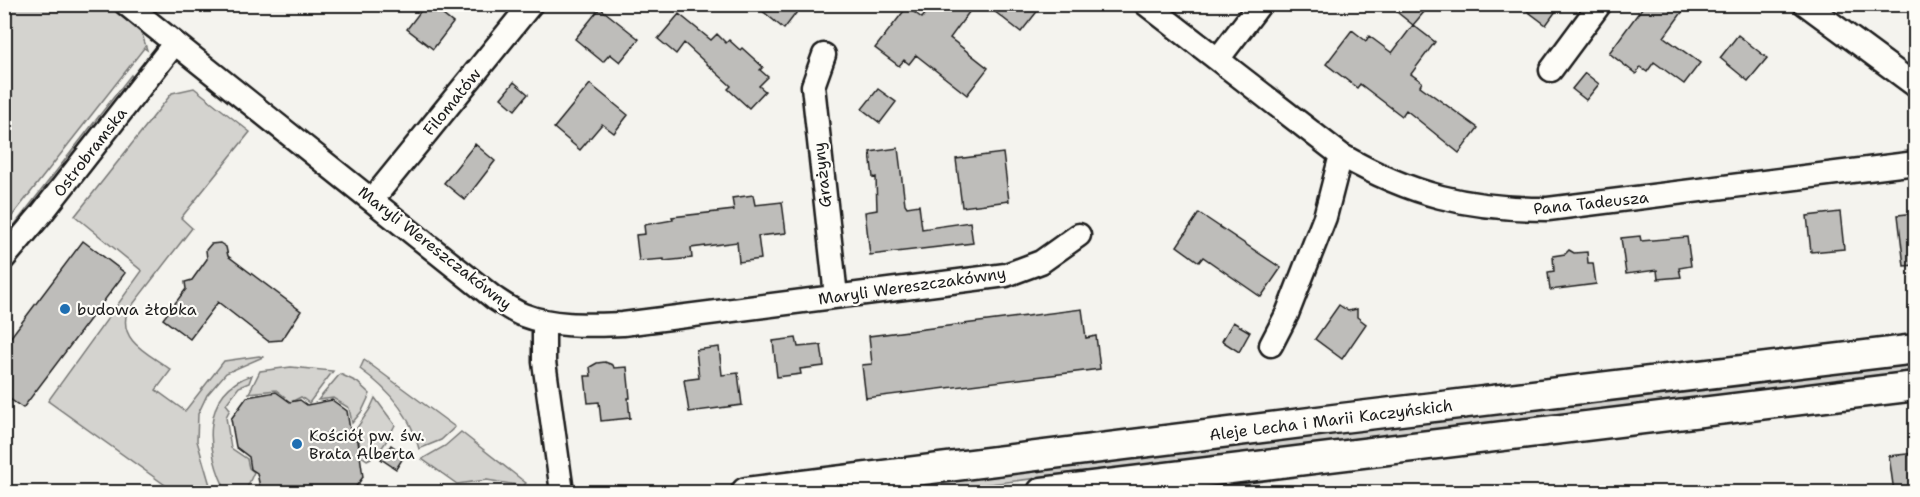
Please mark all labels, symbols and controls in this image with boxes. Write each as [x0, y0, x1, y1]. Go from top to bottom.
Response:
street label: Filomatów [418, 64, 486, 140]
street label: Ostrobramska [49, 103, 132, 201]
street label: Grażyny [808, 141, 836, 209]
street label: Maryli Wereszczakówny [354, 181, 516, 315]
street label: Pana Tadeusza [1532, 186, 1650, 220]
street label: Maryli Wereszczakówny [817, 262, 1007, 310]
place label: budowa żłobka [77, 299, 197, 320]
marker: budowa żłobka [58, 302, 72, 316]
street label: Aleje Lecha i Marii Kaczyńskich [1208, 395, 1454, 445]
place label: Kościół pw. św. Brata Alberta [309, 425, 425, 464]
marker: Kościół pw. św. Brata Alberta [290, 437, 304, 451]

